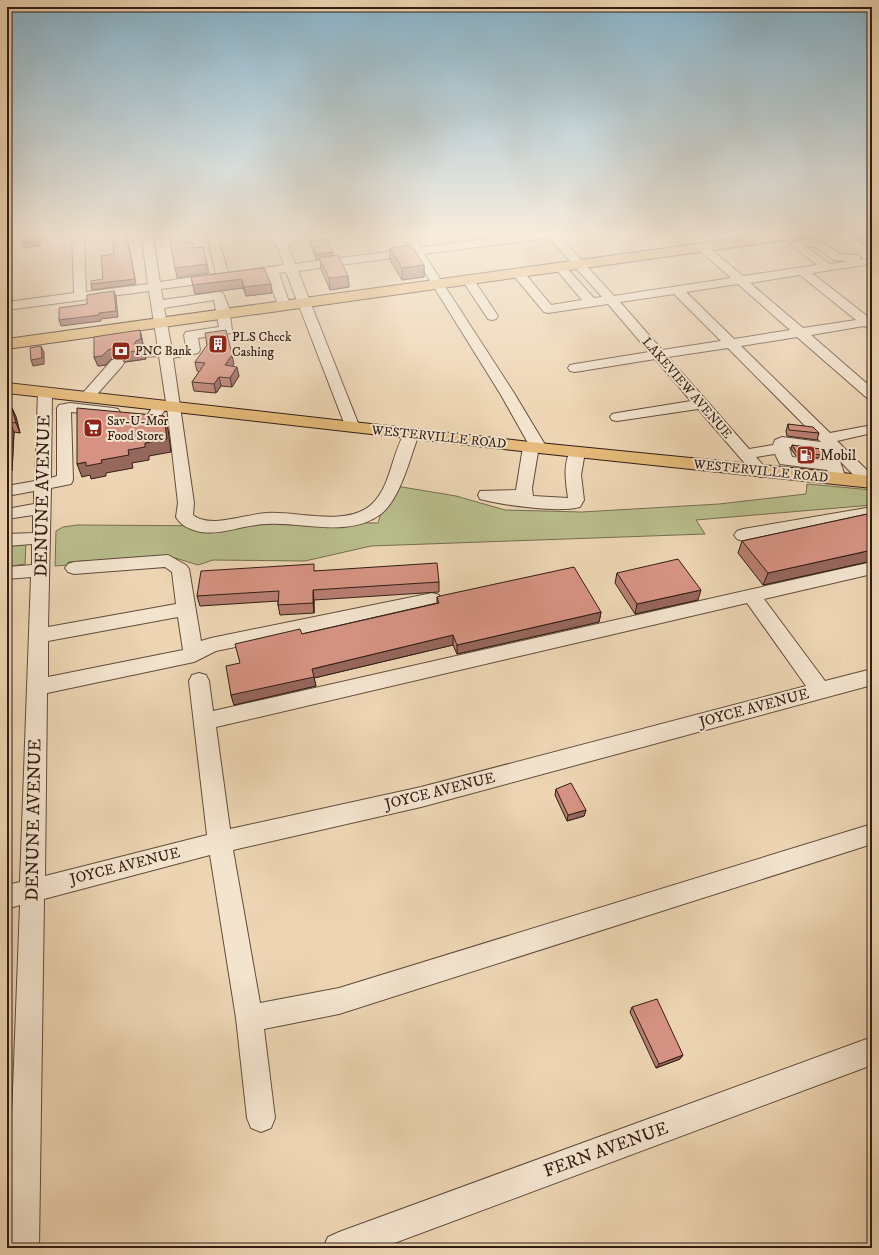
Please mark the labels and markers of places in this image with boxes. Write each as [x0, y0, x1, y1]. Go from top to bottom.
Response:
place label: PLS Check Cashing [232, 329, 292, 360]
building icon: PLS Check Cashing [207, 333, 229, 355]
bank icon: PNC Bank [110, 340, 132, 362]
place label: PNC Bank [135, 343, 192, 359]
place label: Sav-U-Mor Food Store [107, 413, 169, 444]
supermarket icon: Sav-U-Mor Food Store [82, 417, 104, 439]
fuel station icon: Mobil [795, 444, 817, 466]
place label: Mobil [820, 446, 857, 465]

